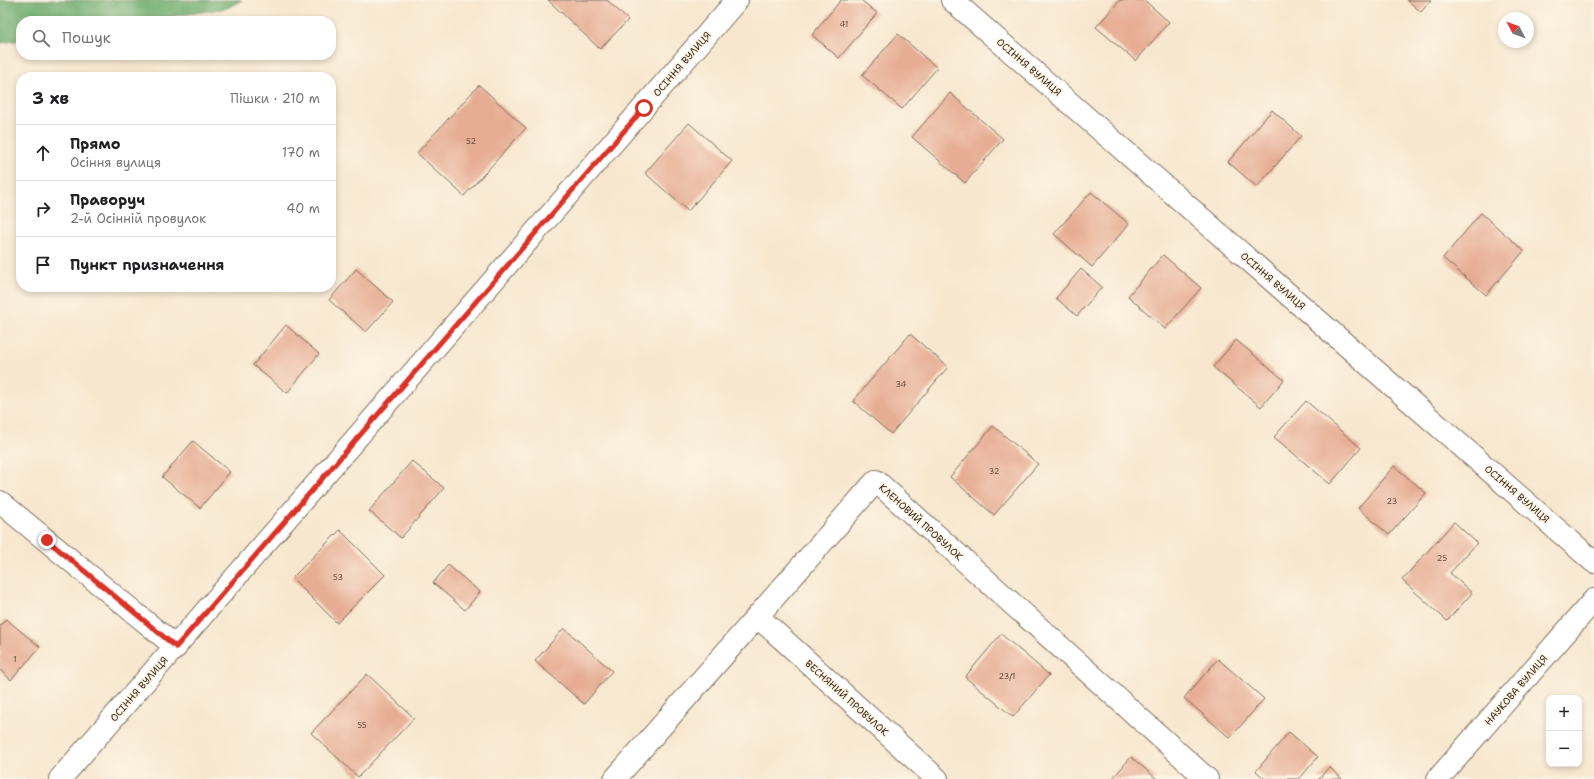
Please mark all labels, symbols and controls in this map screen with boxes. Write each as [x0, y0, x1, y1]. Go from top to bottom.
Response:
north arrow [1498, 12, 1534, 48]
search box [16, 16, 336, 60]
house number: 41 [840, 19, 848, 30]
icon: search [30, 27, 52, 49]
text: Пошук [62, 28, 111, 48]
street label: ОСІННЯ ВУЛИЦЯ [650, 29, 714, 99]
street label: ОСІННЯ ВУЛИЦЯ [994, 35, 1064, 99]
text: 3 хв [32, 87, 69, 109]
text: Пішки · 210 m [230, 90, 320, 107]
route start [635, 99, 653, 117]
text: Прямо [70, 134, 120, 154]
house number: 52 [466, 136, 476, 147]
icon: ahead [32, 142, 54, 164]
text: 170 m [282, 144, 320, 161]
text: Осіння вулиця [70, 154, 161, 171]
text: Праворуч [70, 190, 145, 210]
icon: right [32, 198, 54, 220]
text: 40 m [286, 200, 320, 217]
text: 2-й Осінній провулок [70, 210, 206, 227]
street label: ОСІННЯ ВУЛИЦЯ [1238, 249, 1308, 313]
icon: arrive [32, 254, 54, 276]
text: Пункт призначення [70, 255, 225, 275]
house number: 34 [896, 379, 907, 390]
street label: ОСІННЯ ВУЛИЦЯ [1482, 462, 1552, 526]
house number: 32 [989, 466, 1000, 477]
street label: КЛЕНОВИЙ ПРОВУЛОК [876, 481, 966, 564]
house number: 23 [1387, 496, 1397, 507]
route end [38, 531, 56, 549]
house number: 25 [1437, 553, 1447, 564]
house number: 53 [333, 572, 343, 583]
street label: НАУКОВА ВУЛИЦЯ [1482, 652, 1550, 728]
house number: 1 [13, 654, 17, 665]
street label: ОСІННЯ ВУЛИЦЯ [107, 654, 171, 724]
street label: ВЕСНЯНИЙ ПРОВУЛОК [803, 657, 892, 739]
house number: 23/1 [999, 671, 1015, 682]
map controls [1546, 695, 1582, 767]
button: + [1546, 695, 1582, 731]
house number: 55 [357, 720, 367, 731]
button: − [1546, 731, 1582, 767]

